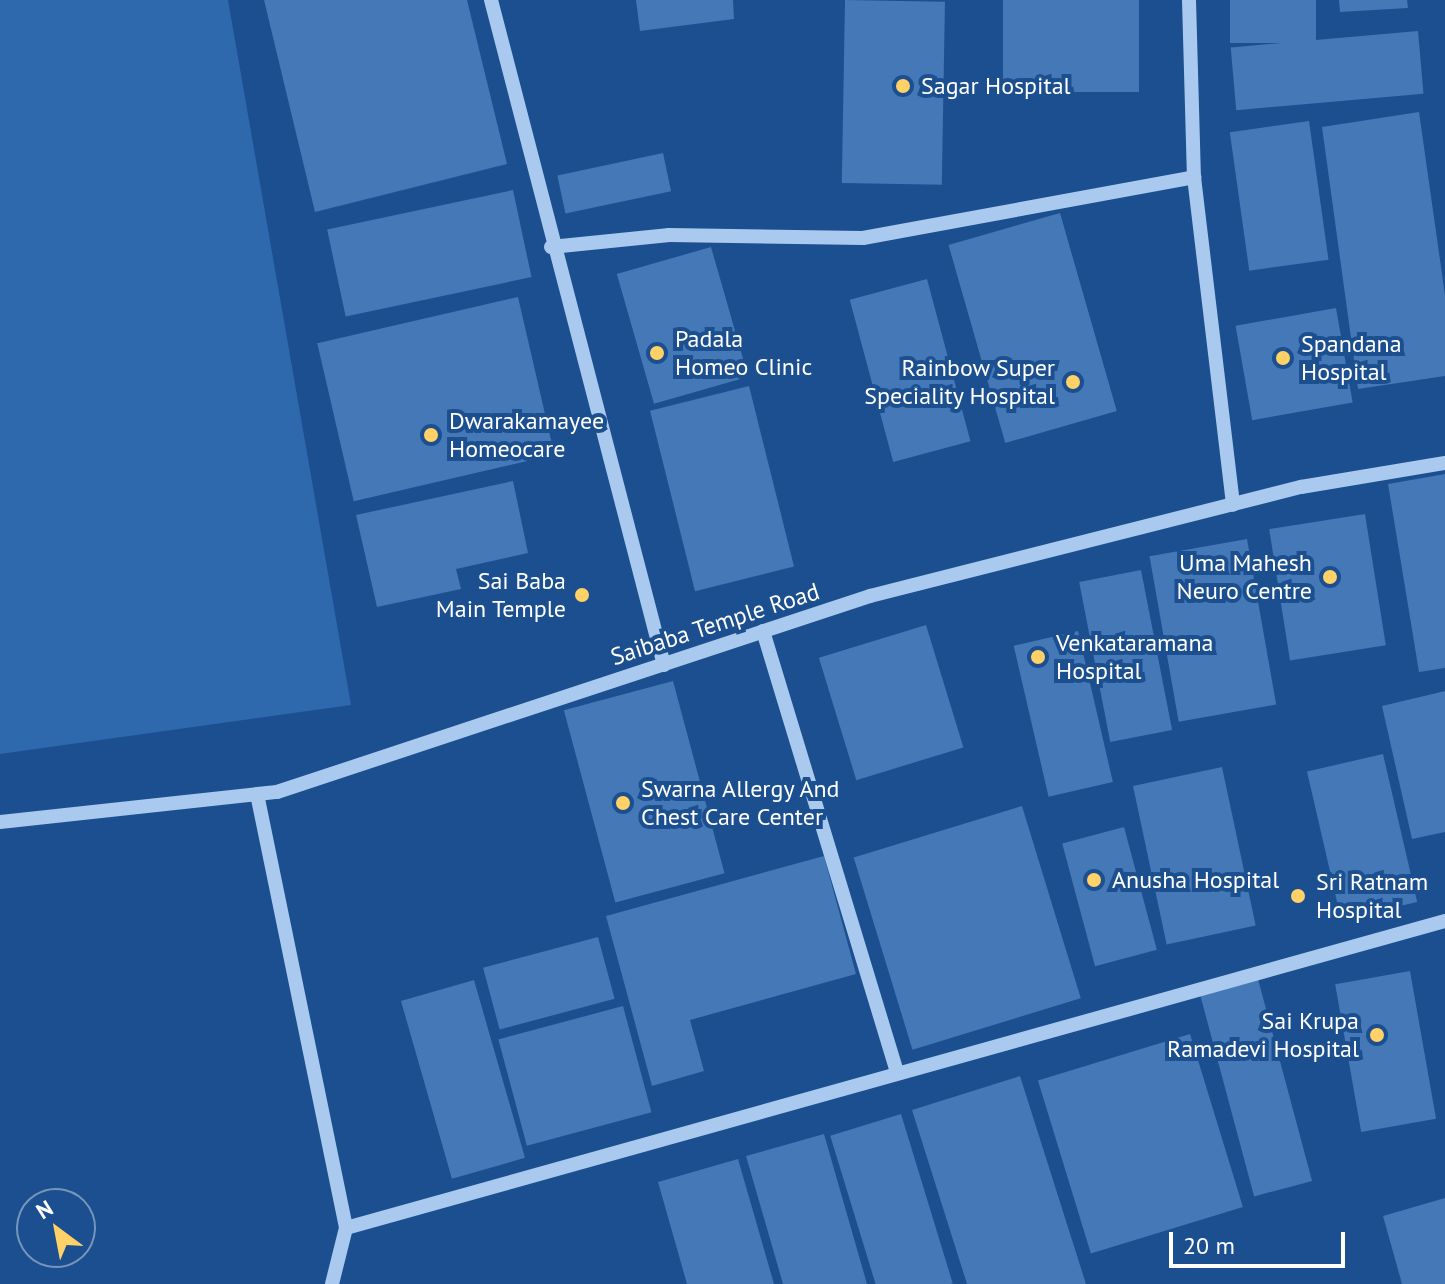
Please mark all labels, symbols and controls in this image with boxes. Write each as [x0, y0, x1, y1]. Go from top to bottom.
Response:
place label: Sagar Hospital [921, 72, 1071, 100]
marker: Sagar Hospital [892, 75, 914, 97]
place label: Padala Homeo Clinic [675, 325, 812, 381]
place label: Spandana Hospital [1301, 330, 1402, 386]
marker: Padala Homeo Clinic [646, 342, 668, 364]
marker: Spandana Hospital [1272, 347, 1294, 369]
place label: Rainbow Super Speciality Hospital [863, 354, 1055, 410]
marker: Rainbow Super Speciality Hospital [1062, 371, 1084, 393]
place label: Dwarakamayee Homeocare [449, 407, 604, 463]
marker: Dwarakamayee Homeocare [420, 424, 442, 446]
place label: Uma Mahesh Neuro Centre [1177, 549, 1312, 605]
marker: Uma Mahesh Neuro Centre [1319, 566, 1341, 588]
place label: Sai Baba Main Temple [435, 567, 566, 623]
street label: Saibaba Temple Road [607, 577, 823, 671]
marker: Sai Baba Main Temple [573, 586, 591, 604]
place label: Venkataramana Hospital [1056, 629, 1213, 685]
marker: Venkataramana Hospital [1027, 646, 1049, 668]
place label: Swarna Allergy And Chest Care Center [641, 775, 842, 831]
marker: Swarna Allergy And Chest Care Center [612, 792, 634, 814]
place label: Anusha Hospital [1112, 866, 1279, 894]
place label: Sri Ratnam Hospital [1316, 868, 1428, 924]
marker: Anusha Hospital [1083, 869, 1105, 891]
marker: Sri Ratnam Hospital [1287, 885, 1309, 907]
place label: Sai Krupa Ramadevi Hospital [1167, 1007, 1359, 1063]
marker: Sai Krupa Ramadevi Hospital [1366, 1024, 1388, 1046]
north arrow [16, 1188, 96, 1268]
text: N [31, 1194, 58, 1225]
scale bar [1173, 1216, 1349, 1266]
text: 20 m [1183, 1230, 1235, 1261]

